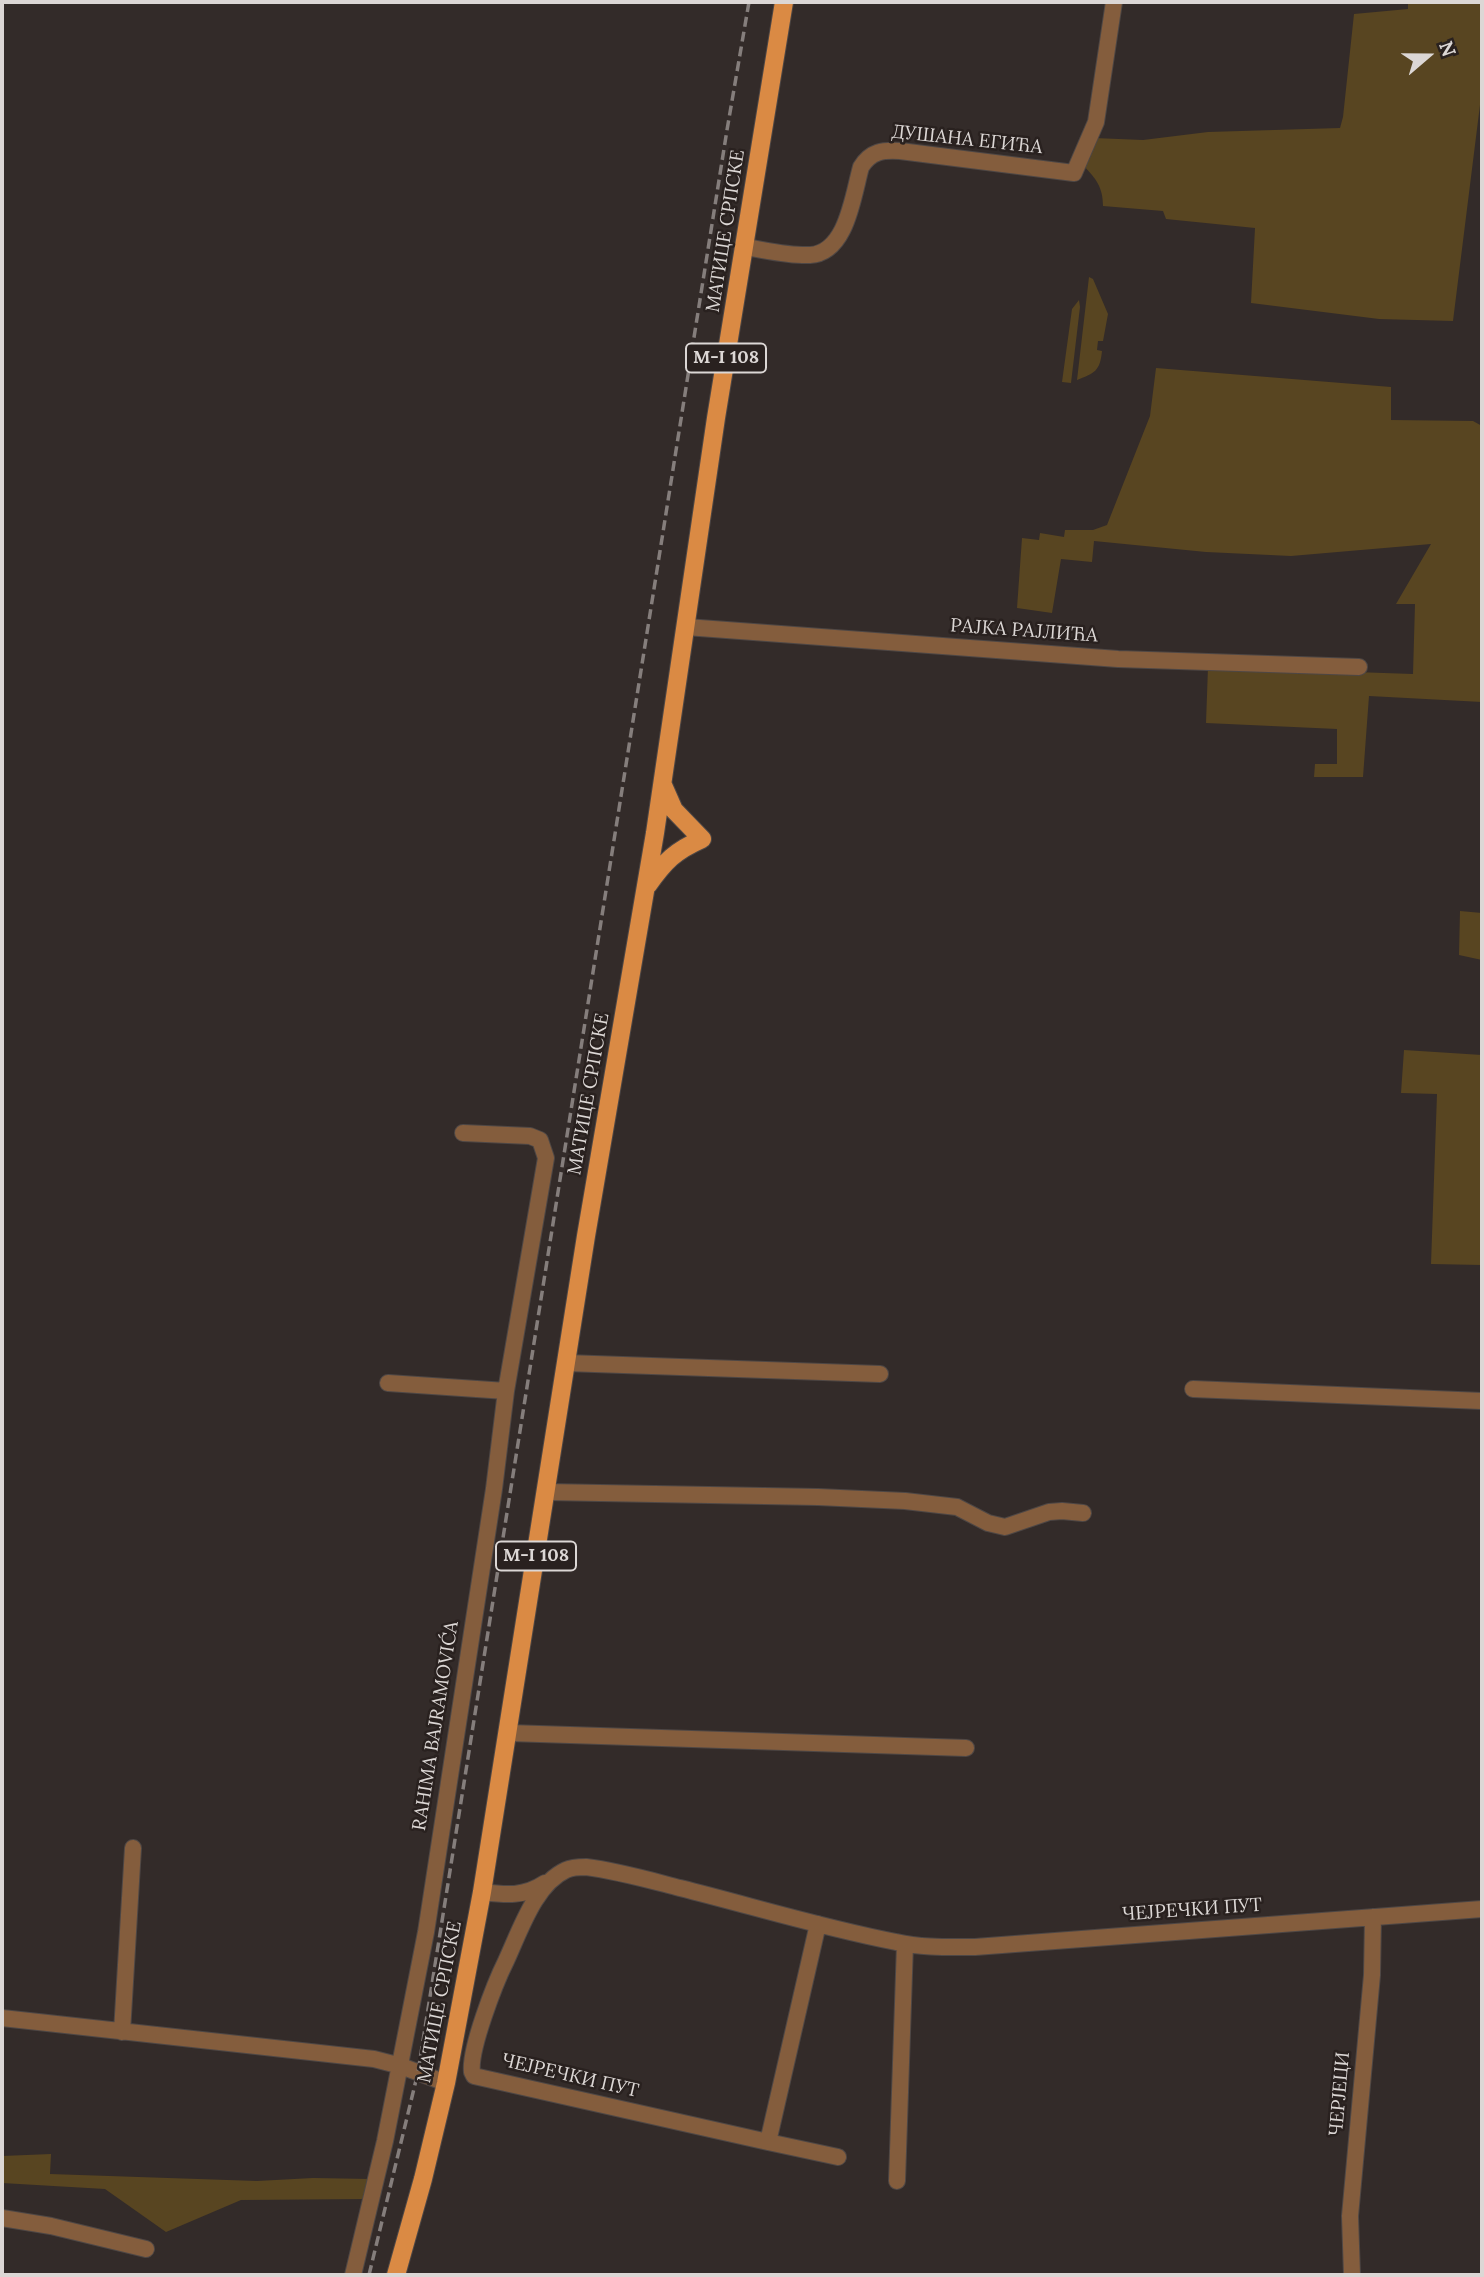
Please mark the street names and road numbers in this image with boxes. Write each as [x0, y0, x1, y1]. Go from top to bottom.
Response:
street label: ДУШАНА ЕГИЋА [890, 121, 1044, 159]
street label: МАТИЦЕ СРПСКЕ [702, 148, 750, 314]
road number: M-I 108 [686, 344, 766, 372]
street label: РАЈКА РАЈЛИЋА [949, 614, 1099, 648]
street label: МАТИЦЕ СРПСКЕ [564, 1011, 614, 1177]
road number: M-I 108 [496, 1541, 576, 1570]
street label: RAHIMA BAJRAMOVIĆA [408, 1620, 464, 1832]
street label: ЧЕЈРЕЧКИ ПУТ [1121, 1894, 1263, 1926]
street label: МАТИЦЕ СРПСКЕ [413, 1919, 467, 2085]
street label: ЧЕЈРЕЧКИ ПУТ [499, 2049, 641, 2103]
street label: ЧЕРЈЕЦИ [1325, 2051, 1355, 2137]

